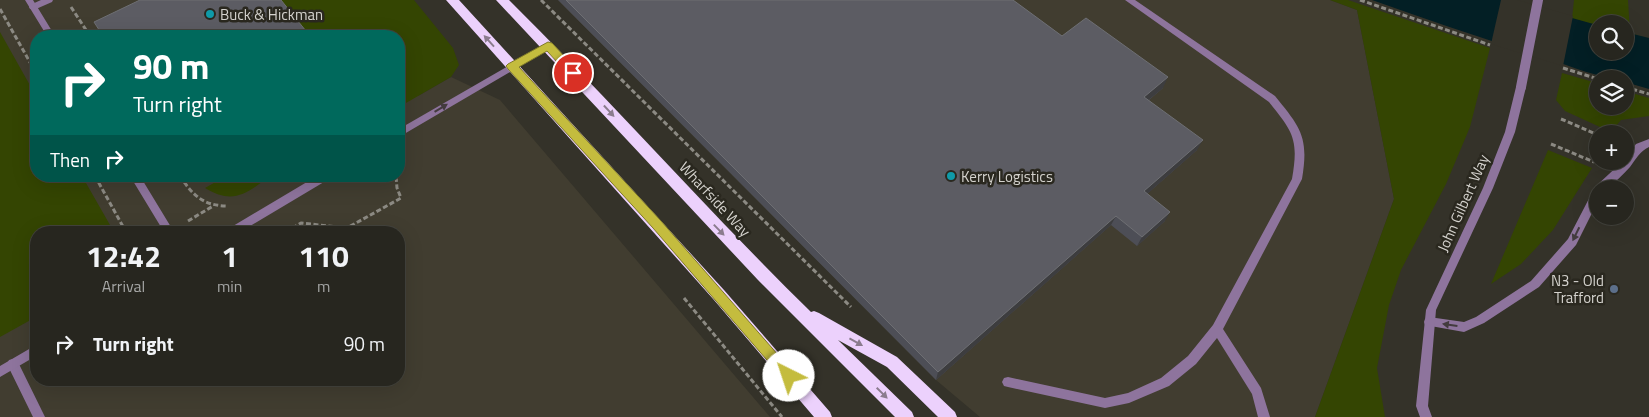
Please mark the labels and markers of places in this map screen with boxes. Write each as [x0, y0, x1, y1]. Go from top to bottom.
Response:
place label: Buck & Hickman [220, 3, 323, 26]
marker: Buck & Hickman [204, 8, 216, 20]
pin [552, 52, 594, 94]
place label: Kerry Logistics [961, 165, 1053, 188]
marker: Kerry Logistics [945, 170, 957, 182]
place label: N3 - Old Trafford [1551, 269, 1604, 309]
marker: N3 - Old Trafford [1608, 283, 1620, 295]

